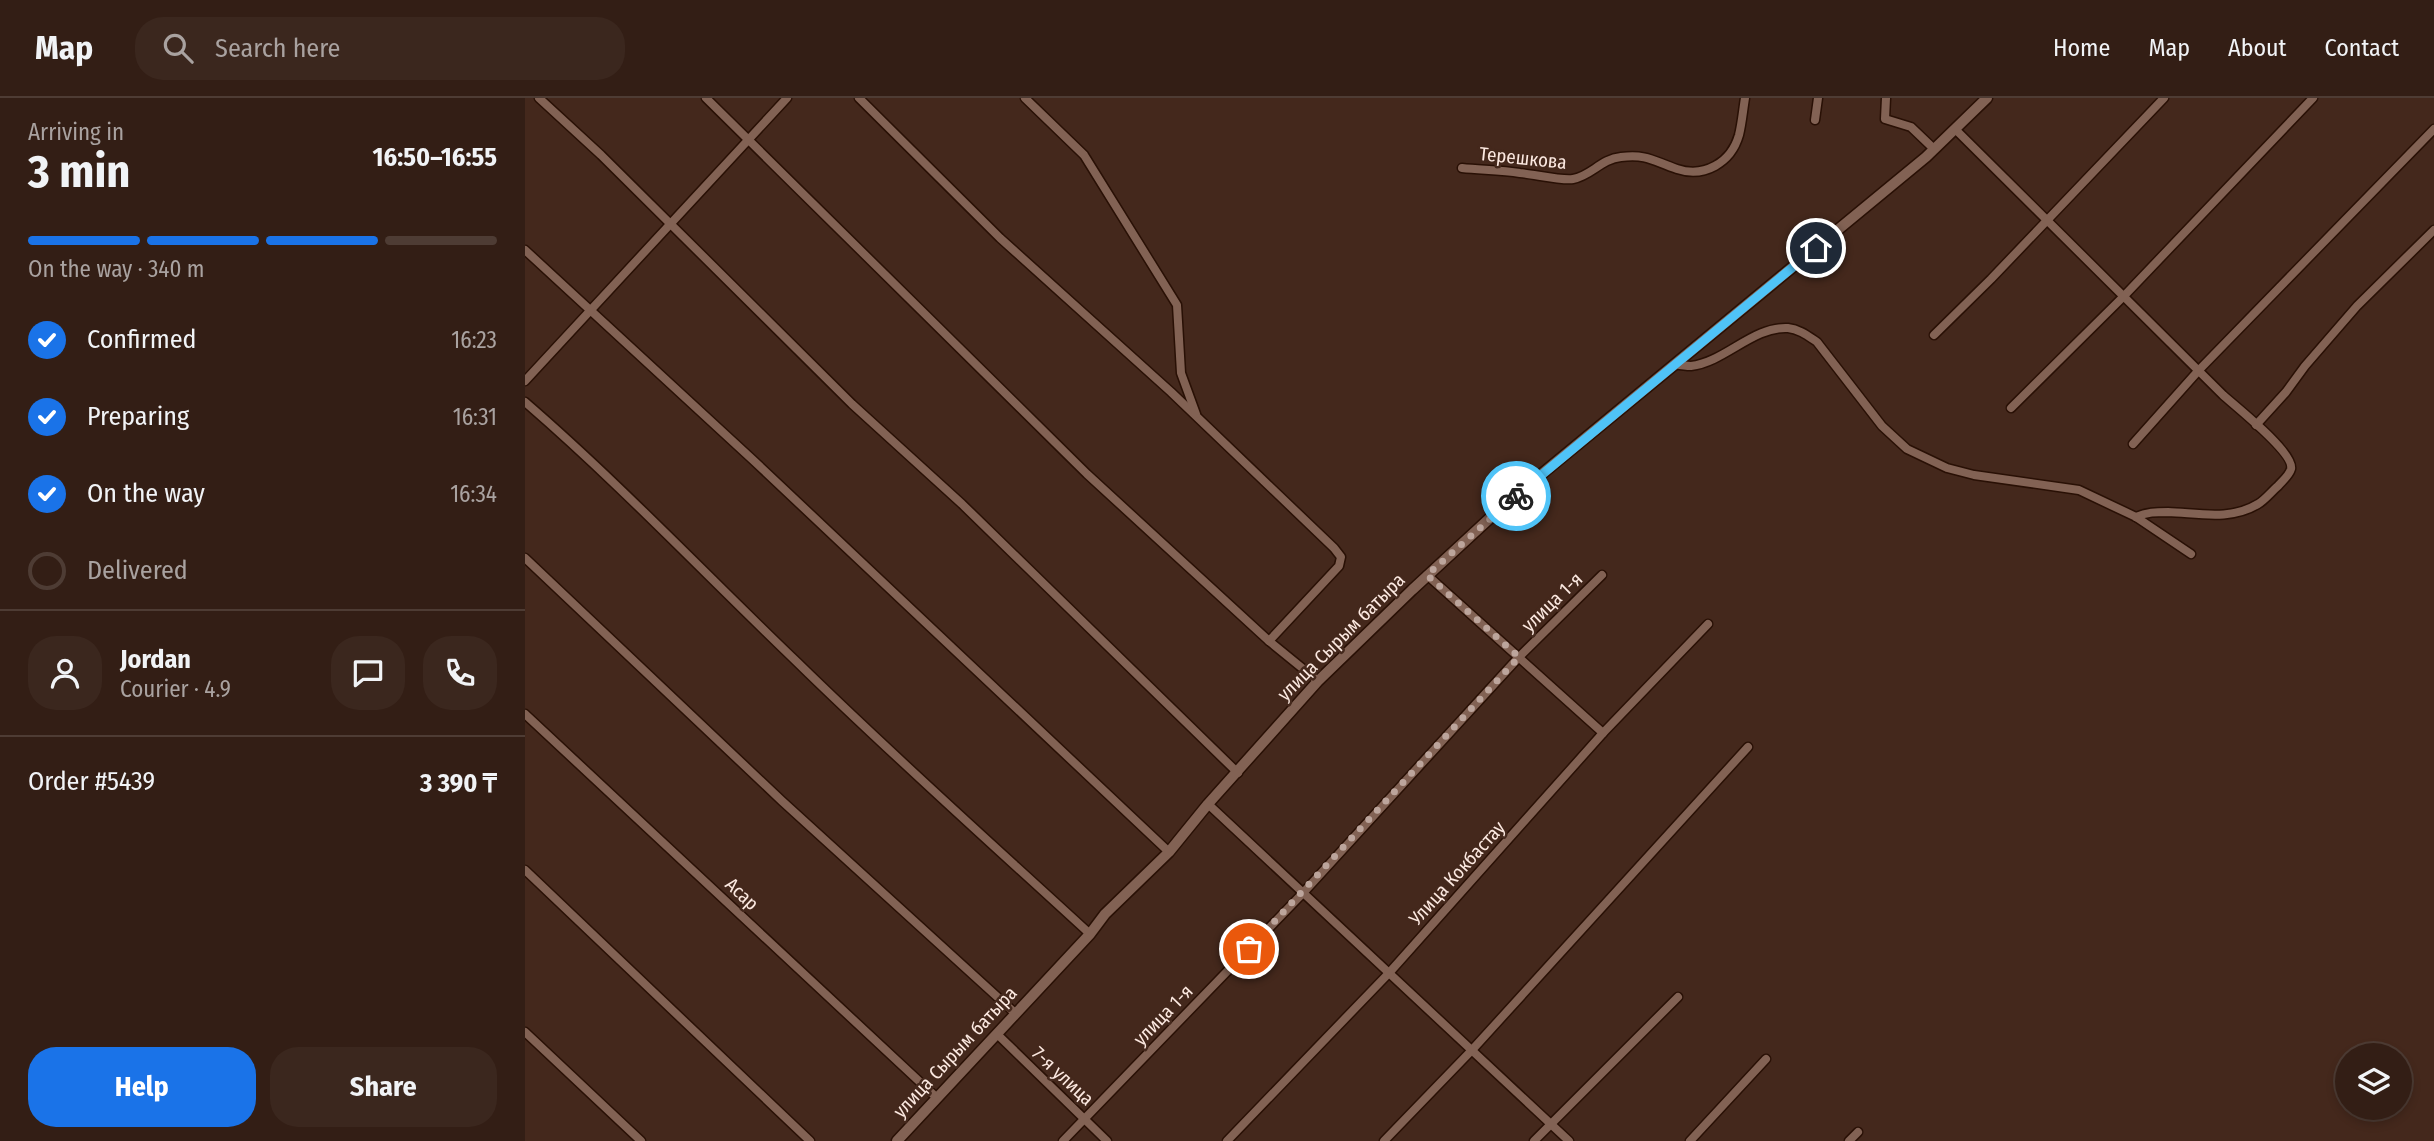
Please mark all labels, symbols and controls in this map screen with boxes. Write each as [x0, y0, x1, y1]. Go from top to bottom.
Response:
search box [135, 17, 625, 80]
text: Map [35, 28, 93, 68]
icon: search [159, 29, 197, 67]
text: Search here [215, 33, 340, 64]
text: Home [2053, 34, 2110, 62]
text: Map [2148, 34, 2190, 62]
text: About [2228, 34, 2286, 62]
text: Contact [2324, 34, 2399, 62]
text: Arriving in [28, 118, 124, 146]
text: 16:50–16:55 [373, 142, 497, 173]
street label: Терешкова [1478, 142, 1568, 174]
text: 3 min [28, 144, 130, 199]
pin [1786, 218, 1846, 278]
icon: home [1797, 229, 1835, 267]
text: On the way · 340 m [28, 255, 204, 283]
icon: check [28, 321, 66, 359]
text: Confirmed [87, 324, 197, 355]
text: 16:23 [451, 326, 497, 354]
icon: check [28, 398, 66, 436]
text: Preparing [87, 401, 189, 432]
text: 16:31 [453, 403, 497, 431]
courier [1481, 461, 1551, 531]
icon: check [28, 475, 66, 513]
icon: bike [1497, 477, 1535, 515]
text: On the way [87, 478, 205, 509]
text: 16:34 [450, 480, 497, 508]
text: Delivered [87, 555, 188, 586]
street label: улица 1-я [1517, 567, 1587, 637]
street label: улица Сырым батыра [1272, 568, 1410, 706]
button: person [28, 636, 102, 710]
button: chat [331, 636, 405, 710]
button: phone [423, 636, 497, 710]
text: Jordan [120, 644, 191, 675]
text: Courier · 4.9 [120, 675, 231, 703]
text: Order #5439 [28, 766, 155, 797]
text: 3 390 ₸ [420, 768, 497, 799]
street label: Улица Кокбастау [1403, 816, 1510, 931]
street label: Асар [720, 873, 764, 915]
pin [1219, 919, 1279, 979]
icon: bag [1230, 930, 1268, 968]
street label: улица 1-я [1128, 980, 1198, 1050]
street label: улица Сырым батыра [888, 982, 1022, 1122]
street label: 7-я улица [1027, 1042, 1099, 1110]
map controls [2335, 1043, 2412, 1120]
button: layers [2335, 1043, 2412, 1120]
button: Help [28, 1047, 256, 1127]
button: Share [270, 1047, 497, 1127]

